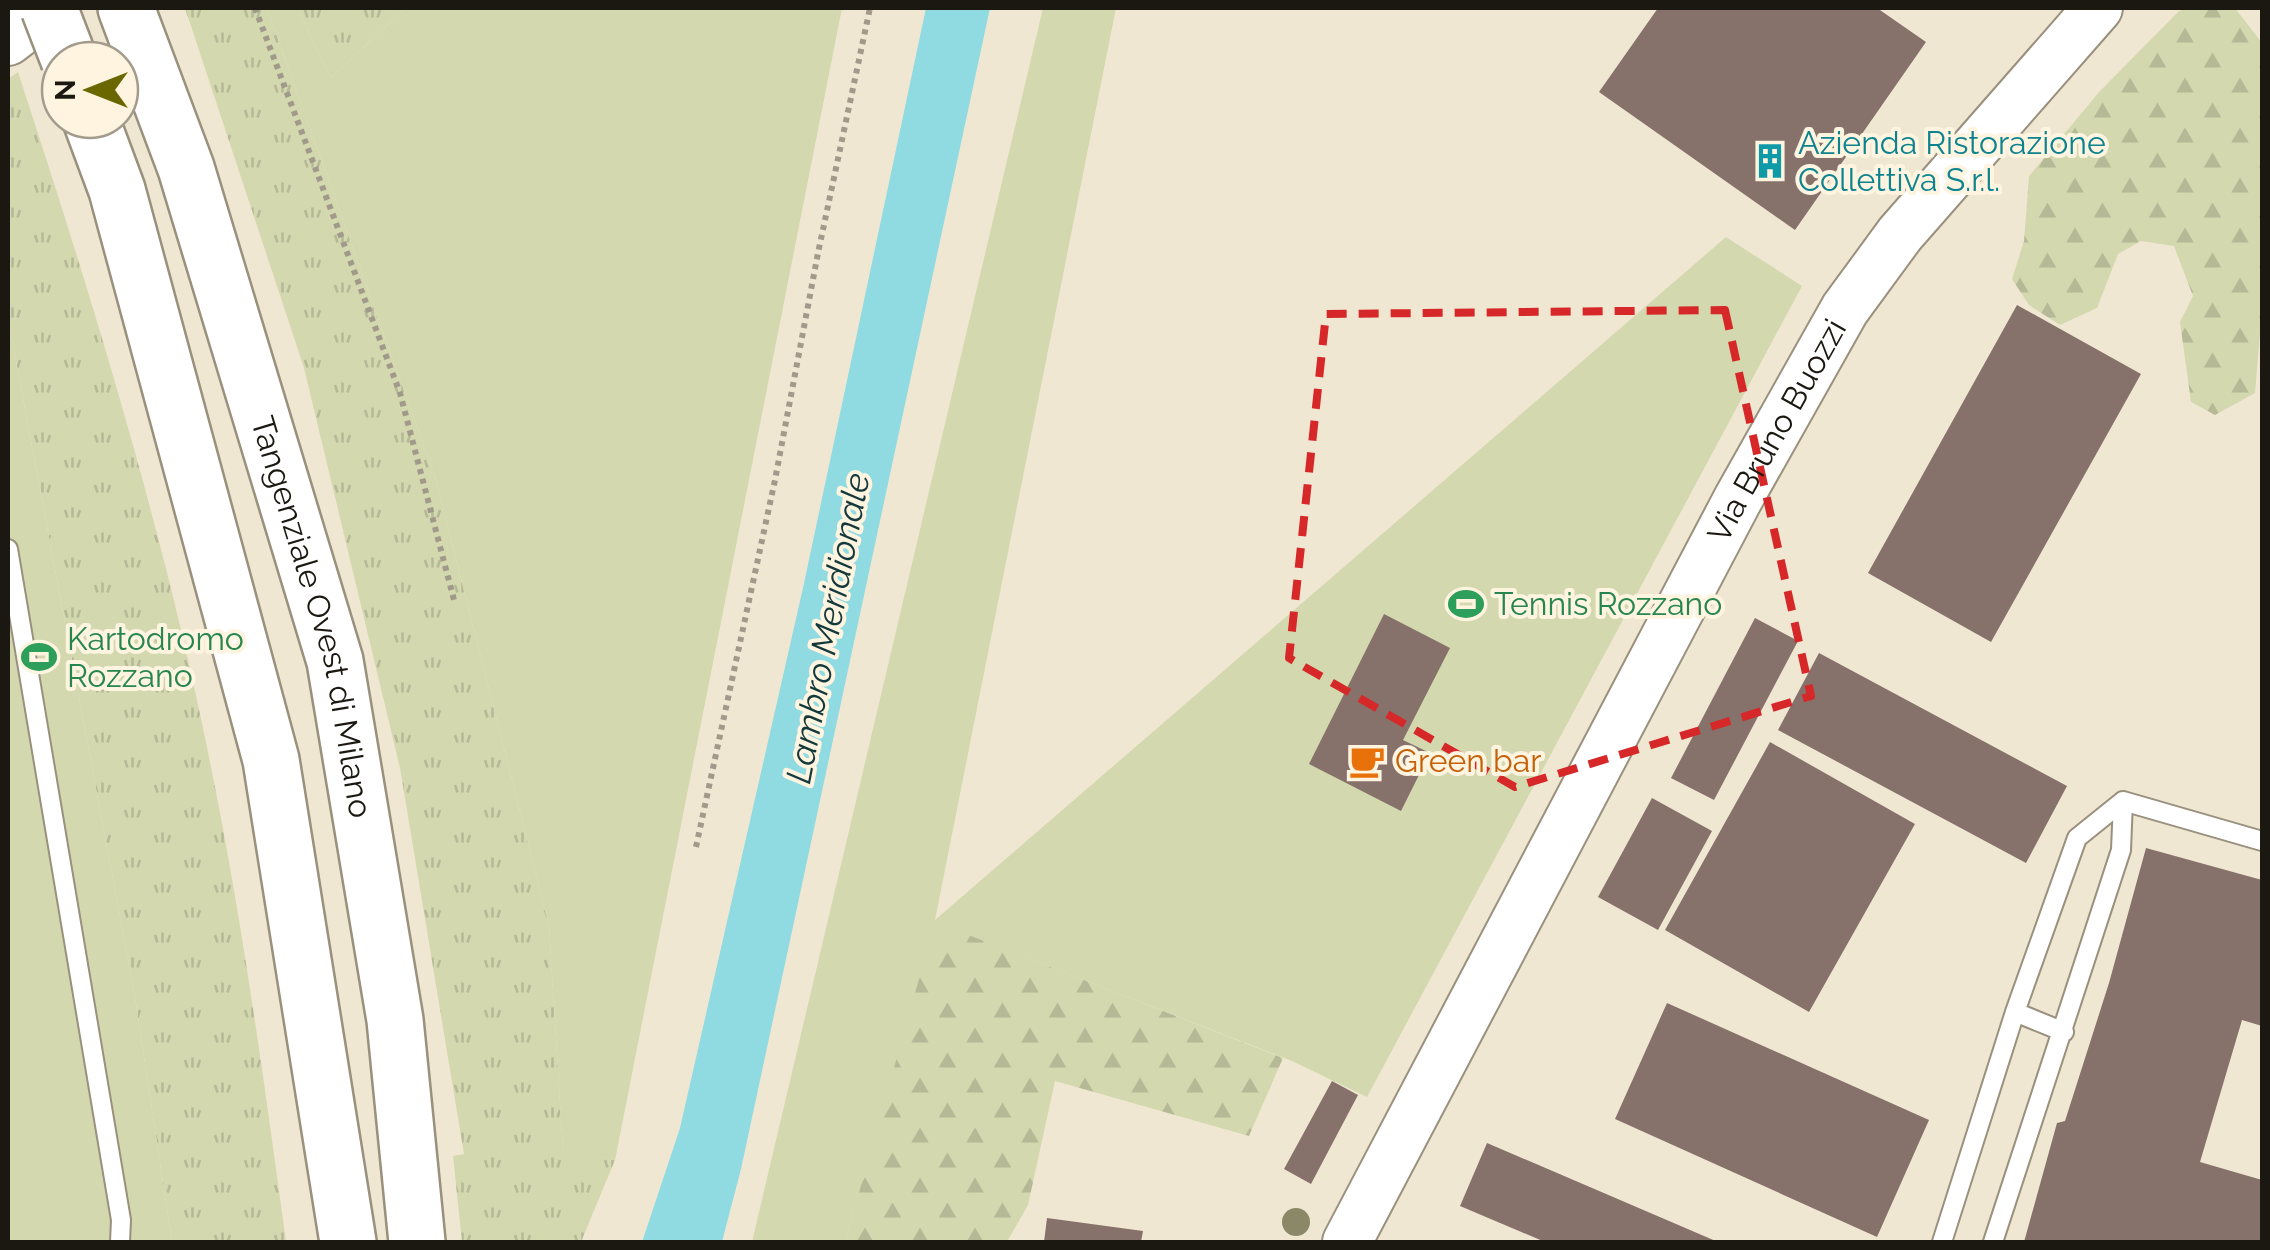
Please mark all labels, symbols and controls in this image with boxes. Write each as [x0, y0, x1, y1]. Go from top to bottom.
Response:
north arrow [40, 40, 140, 140]
text: N [49, 79, 82, 101]
place label: Azienda Ristorazione Collettiva S.r.l. [1798, 124, 2106, 198]
building icon: Azienda Ristorazione Collettiva S.r.l. [1751, 142, 1789, 180]
street label: Via Bruno Buozzi [1700, 313, 1853, 548]
street label: Tangenziale Ovest di Milano [244, 412, 380, 820]
water label: Lambro Meridionale [777, 469, 878, 787]
sports icon: Tennis Rozzano [1447, 585, 1485, 623]
place label: Tennis Rozzano [1494, 585, 1722, 622]
place label: Kartodromo Rozzano [67, 620, 244, 694]
sports icon: Kartodromo Rozzano [20, 638, 58, 676]
cafe icon: Green bar [1348, 742, 1386, 780]
place label: Green bar [1395, 742, 1541, 779]

